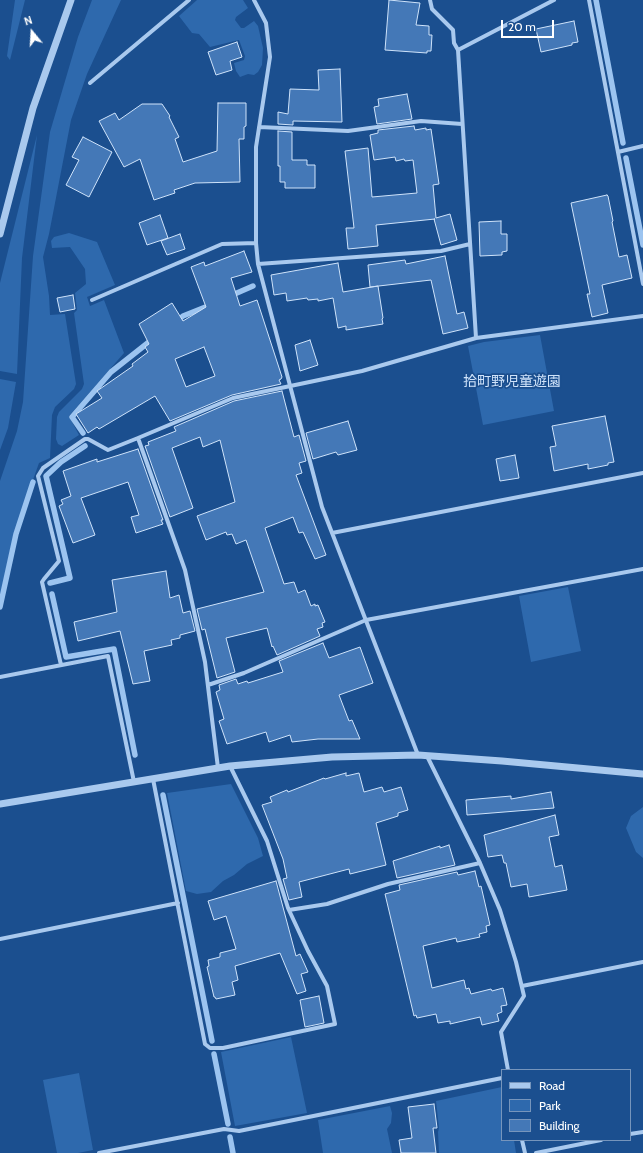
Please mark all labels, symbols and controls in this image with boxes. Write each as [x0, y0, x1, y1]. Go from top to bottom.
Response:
north arrow [12, 12, 52, 52]
scale bar [503, 12, 556, 38]
text: N [22, 13, 34, 28]
text: 20 m [508, 19, 536, 34]
park label: 拾町野児童遊園 [463, 374, 561, 390]
legend [501, 1069, 631, 1141]
text: Road [539, 1078, 565, 1093]
text: Park [539, 1098, 561, 1113]
text: Building [539, 1118, 580, 1133]

